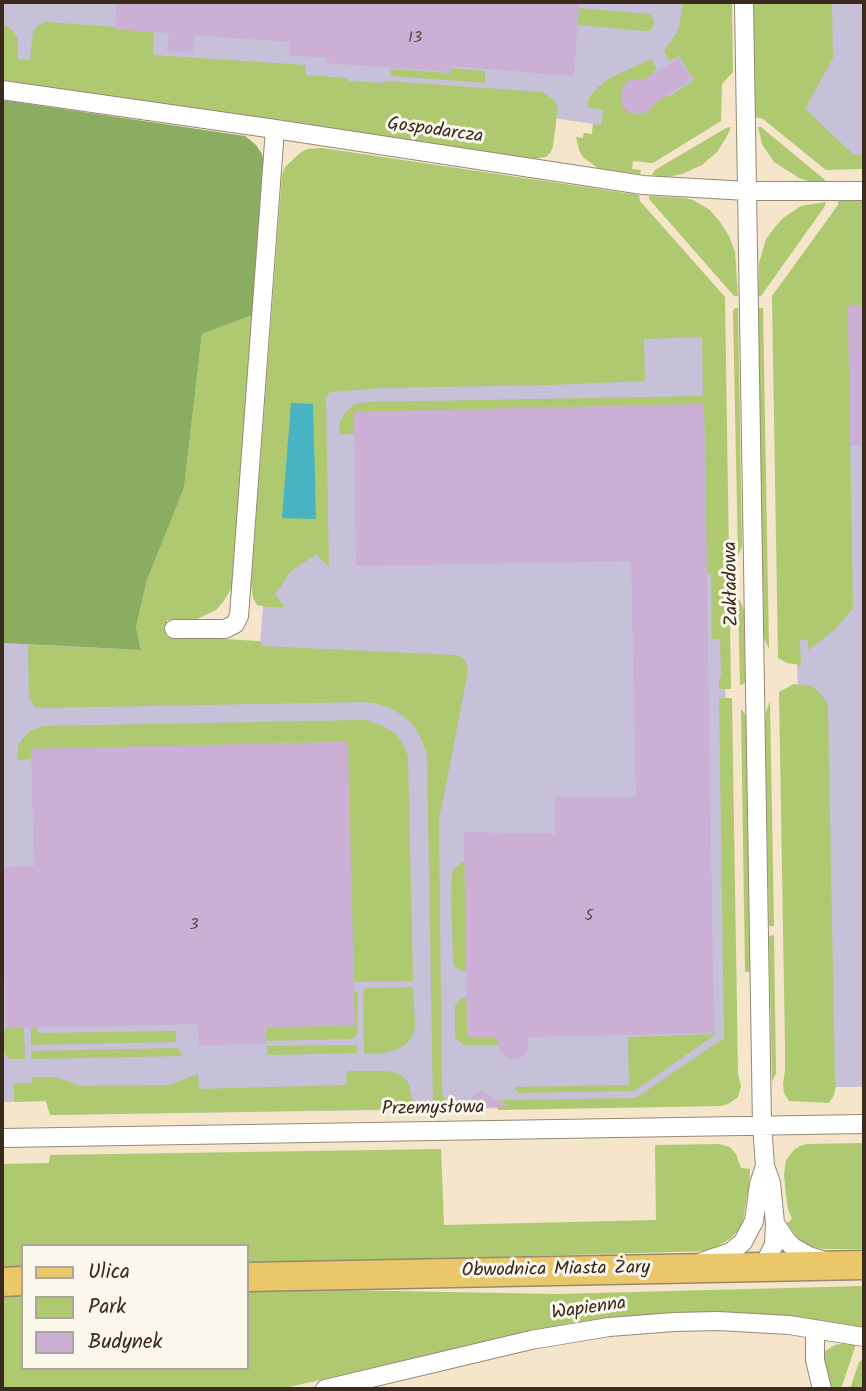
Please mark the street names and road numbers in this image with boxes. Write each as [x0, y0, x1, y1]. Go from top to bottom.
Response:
street label: Gospodarcza [386, 114, 484, 150]
street label: Zakładowa [721, 541, 745, 627]
street label: Przemysłowa [381, 1098, 485, 1122]
street label: Obwodnica Miasta Żary [462, 1258, 650, 1284]
street label: Wapienna [550, 1293, 628, 1327]

